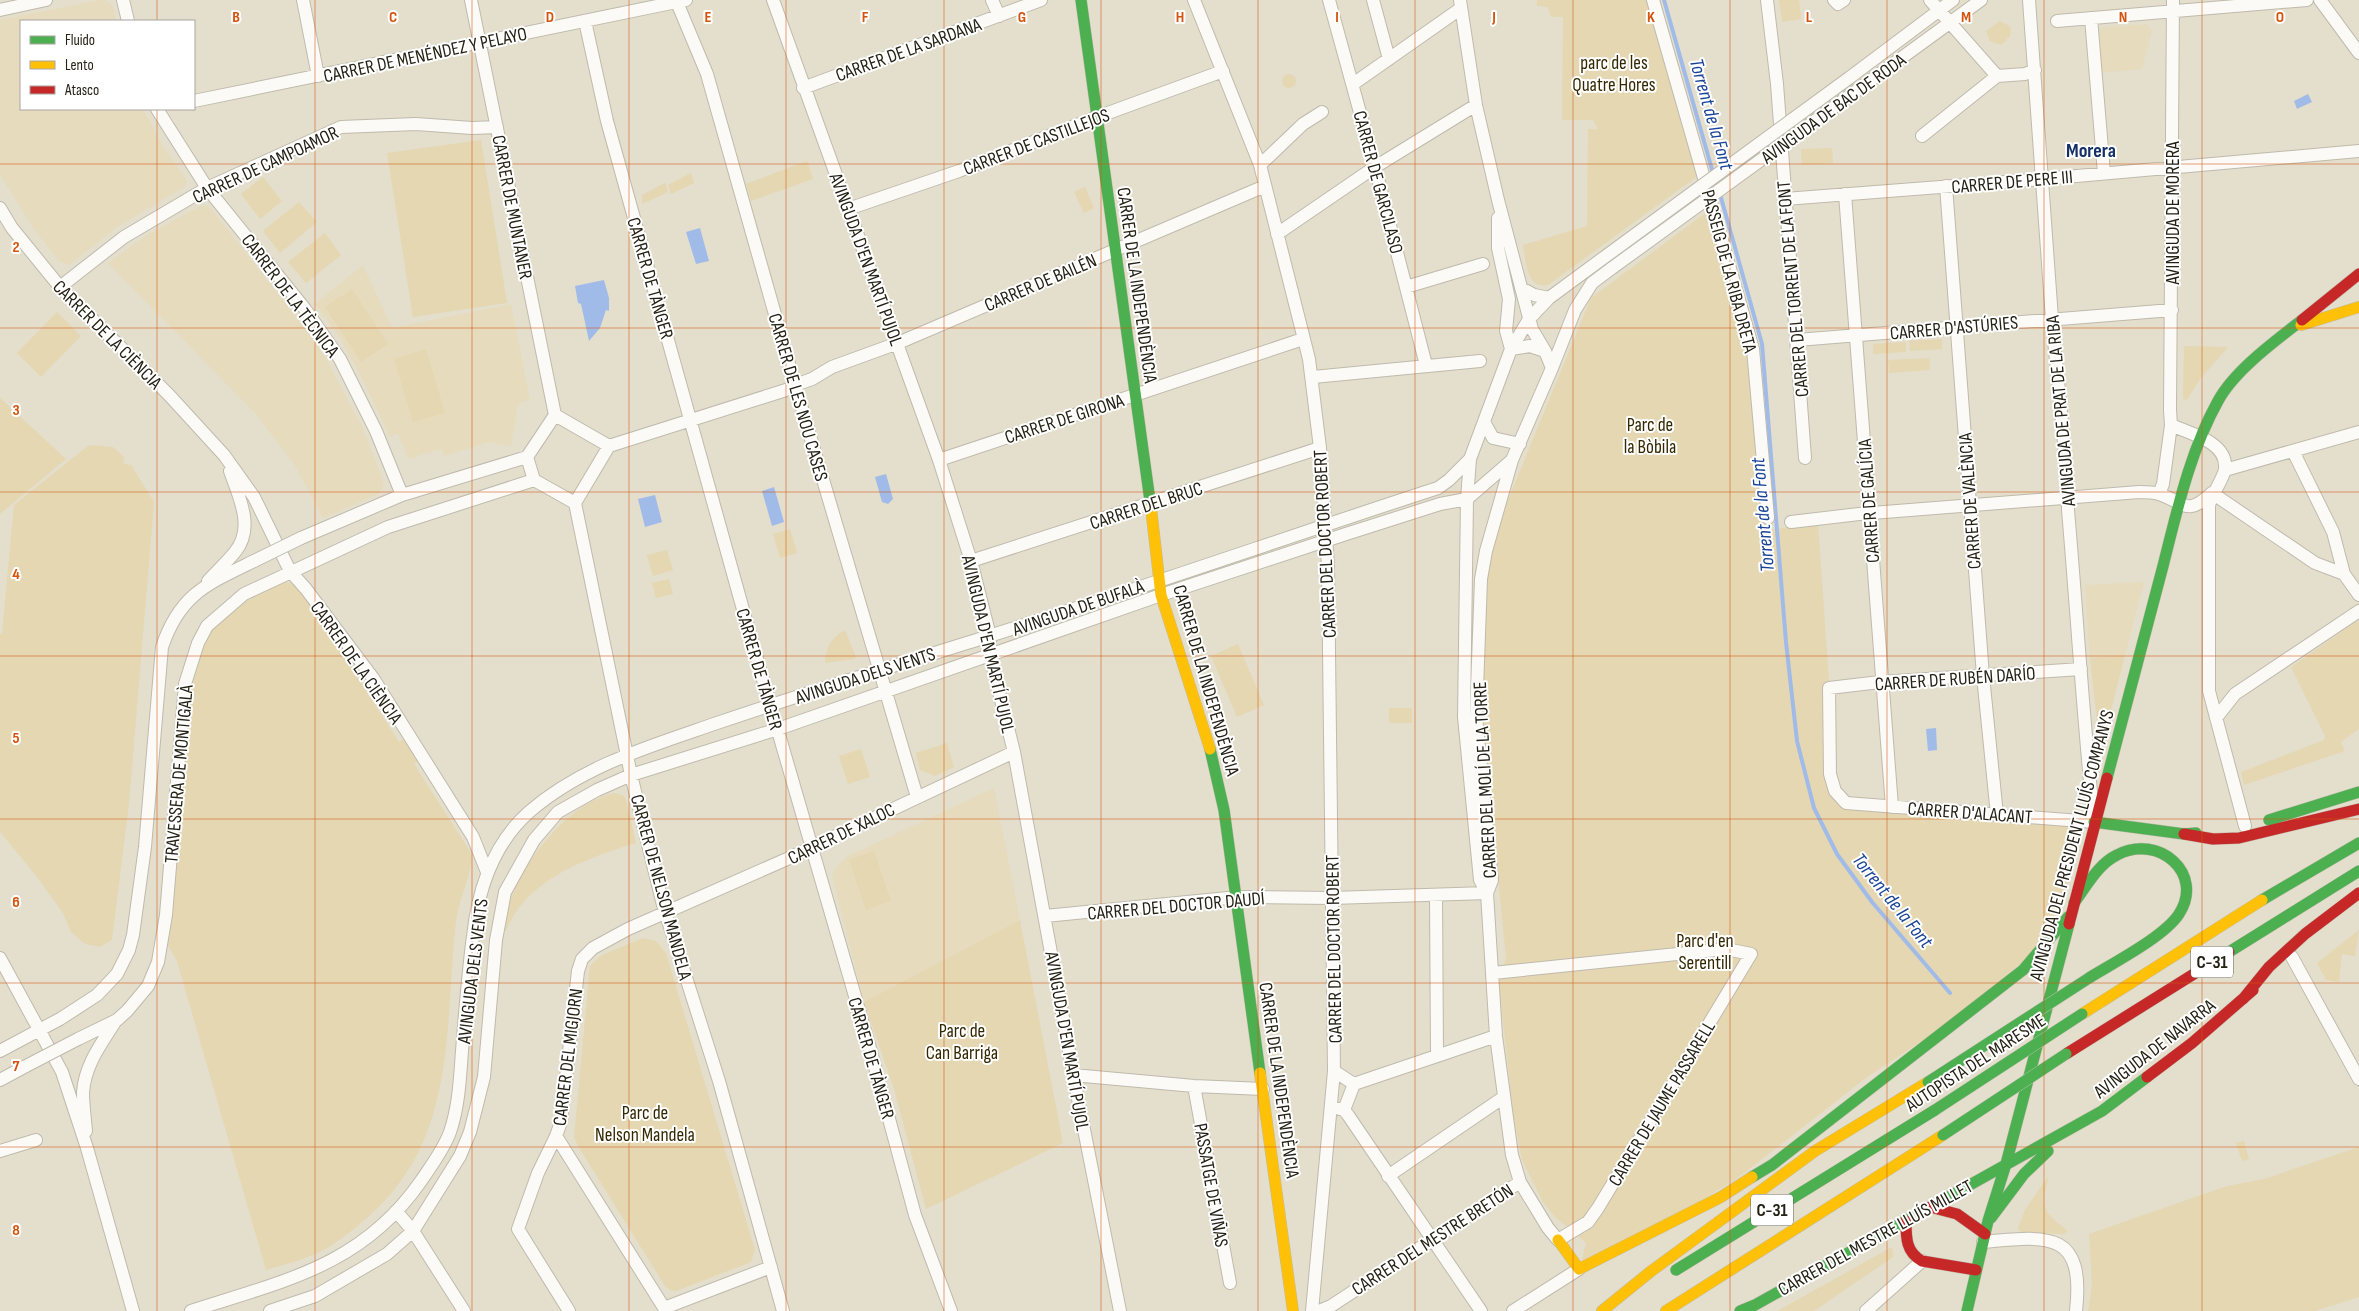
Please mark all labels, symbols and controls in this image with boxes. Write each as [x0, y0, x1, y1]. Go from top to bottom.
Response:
text: B [232, 8, 240, 27]
text: C [389, 8, 397, 27]
text: D [546, 8, 554, 27]
text: E [705, 8, 712, 27]
text: F [862, 8, 869, 27]
text: G [1018, 8, 1026, 27]
text: H [1176, 8, 1184, 27]
text: I [1335, 8, 1339, 27]
text: J [1491, 8, 1496, 27]
text: K [1647, 8, 1655, 27]
text: L [1806, 8, 1813, 27]
text: M [1961, 8, 1971, 27]
text: N [2119, 8, 2127, 27]
text: O [2276, 8, 2284, 27]
street label: CARRER DE LA SARDANA [833, 13, 985, 87]
legend [20, 20, 195, 110]
street label: CARRER DE MENÉNDEZ Y PELAYO [321, 23, 529, 88]
text: Fluido [65, 31, 95, 50]
street label: AVINGUDA DE BAC DE RODA [1756, 49, 1911, 170]
park label: parc de les Quatre Hores [1572, 52, 1656, 97]
text: Lento [65, 56, 94, 75]
water label: Torrent de la Font [1684, 56, 1739, 174]
text: Atasco [64, 81, 99, 100]
street label: CARRER DE CASTILLEJOS [960, 104, 1113, 181]
street label: CARRER DE GARCILASO [1347, 108, 1408, 256]
street label: CARRER DE CAMPOAMOR [189, 121, 342, 209]
street label: CARRER DE MUNTANER [486, 133, 537, 282]
district label: Morera [2066, 139, 2116, 163]
street label: AVINGUDA DE MORERA [2162, 141, 2185, 286]
street label: CARRER DE PERE III [1950, 166, 2074, 199]
street label: AVINGUDA D'EN MARTÍ PUJOL [823, 169, 907, 349]
street label: CARRER DEL TORRENT DE LA FONT [1773, 180, 1814, 398]
street label: CARRER DE LA INDEPENDÈNCIA [1111, 186, 1162, 385]
street label: PASSEIG DE LA RIBA DRETA [1696, 187, 1762, 356]
street label: CARRER DE TÀNGER [621, 215, 678, 342]
street label: CARRER DE LA TÈCNICA [236, 230, 344, 363]
text: 2 [12, 238, 20, 257]
street label: CARRER DE BAILÉN [981, 249, 1100, 317]
street label: CARRER DE LA CIÈNCIA [48, 276, 167, 395]
street label: CARRER DE LES NOU CASES [763, 311, 833, 484]
street label: CARRER D'ASTÚRIES [1889, 311, 2019, 346]
street label: AVINGUDA DE PRAT DE LA RIBA [2042, 314, 2081, 508]
street label: CARRER DE GIRONA [1002, 389, 1128, 450]
text: 3 [12, 401, 20, 420]
park label: Parc de la Bòbila [1624, 414, 1676, 459]
street label: CARRER DE VALÈNCIA [1954, 431, 1987, 570]
street label: CARRER DE GALÍCIA [1854, 437, 1885, 564]
street label: CARRER DEL DOCTOR ROBERT [1309, 449, 1342, 639]
water label: Torrent de la Font [1746, 456, 1780, 573]
street label: CARRER DEL BRUC [1087, 477, 1206, 536]
street label: AVINGUDA D'EN MARTÍ PUJOL [956, 552, 1019, 735]
text: 4 [12, 565, 20, 584]
street label: AVINGUDA DE BUFALÀ [1009, 575, 1148, 642]
street label: CARRER DE LA INDEPENDÈNCIA [1167, 582, 1244, 779]
street label: CARRER DE LA CIÈNCIA [305, 597, 407, 729]
street label: CARRER DE TÀNGER [730, 606, 787, 733]
street label: AVINGUDA DELS VENTS [792, 643, 938, 710]
street label: CARRER DE RUBÉN DARÍO [1874, 662, 2036, 697]
street label: CARRER DEL MOLÍ DE LA TORRE [1469, 681, 1502, 879]
street label: TRAVESSERA DE MONTIGALÀ [160, 683, 199, 864]
street label: AVINGUDA DEL PRESIDENT LLUÍS COMPANYS [2025, 707, 2120, 984]
text: 5 [12, 729, 20, 748]
street label: CARRER DE NELSON MANDELA [625, 792, 697, 983]
street label: CARRER D'ALACANT [1907, 798, 2033, 829]
street label: CARRER DE XALOC [784, 799, 899, 870]
water label: Torrent de la Font [1847, 848, 1938, 954]
street label: CARRER DEL DOCTOR ROBERT [1321, 854, 1348, 1043]
street label: CARRER DEL DOCTOR DAUDÍ [1087, 887, 1266, 926]
text: 6 [12, 893, 20, 912]
street label: AVINGUDA DELS VENTS [453, 897, 494, 1046]
park label: Parc d'en Serentill [1676, 930, 1734, 975]
road number: C-31 [2191, 946, 2233, 978]
street label: AVINGUDA D'EN MARTÍ PUJOL [1039, 949, 1094, 1133]
street label: CARRER DE LA INDEPENDÈNCIA [1253, 981, 1304, 1180]
street label: CARRER DEL MIGJORN [549, 987, 588, 1127]
street label: AVINGUDA DE NAVARRA [2089, 994, 2221, 1104]
street label: CARRER DE TÀNGER [842, 995, 899, 1122]
street label: AUTOPISTA DEL MARESME [1901, 1009, 2050, 1118]
street label: CARRER DE JAUME PASSARELL [1604, 1017, 1721, 1191]
park label: Parc de Can Barriga [926, 1020, 998, 1065]
text: 7 [13, 1057, 20, 1076]
park label: Parc de Nelson Mandela [595, 1102, 695, 1147]
street label: PASSATGE DE VIÑAS [1188, 1122, 1233, 1249]
street label: CARRER DEL MESTRE LLUÍS MILLET [1774, 1175, 1977, 1301]
street label: CARRER DEL MESTRE BRETÓN [1348, 1179, 1518, 1301]
road number: C-31 [1751, 1194, 1793, 1226]
text: 8 [12, 1221, 20, 1240]

